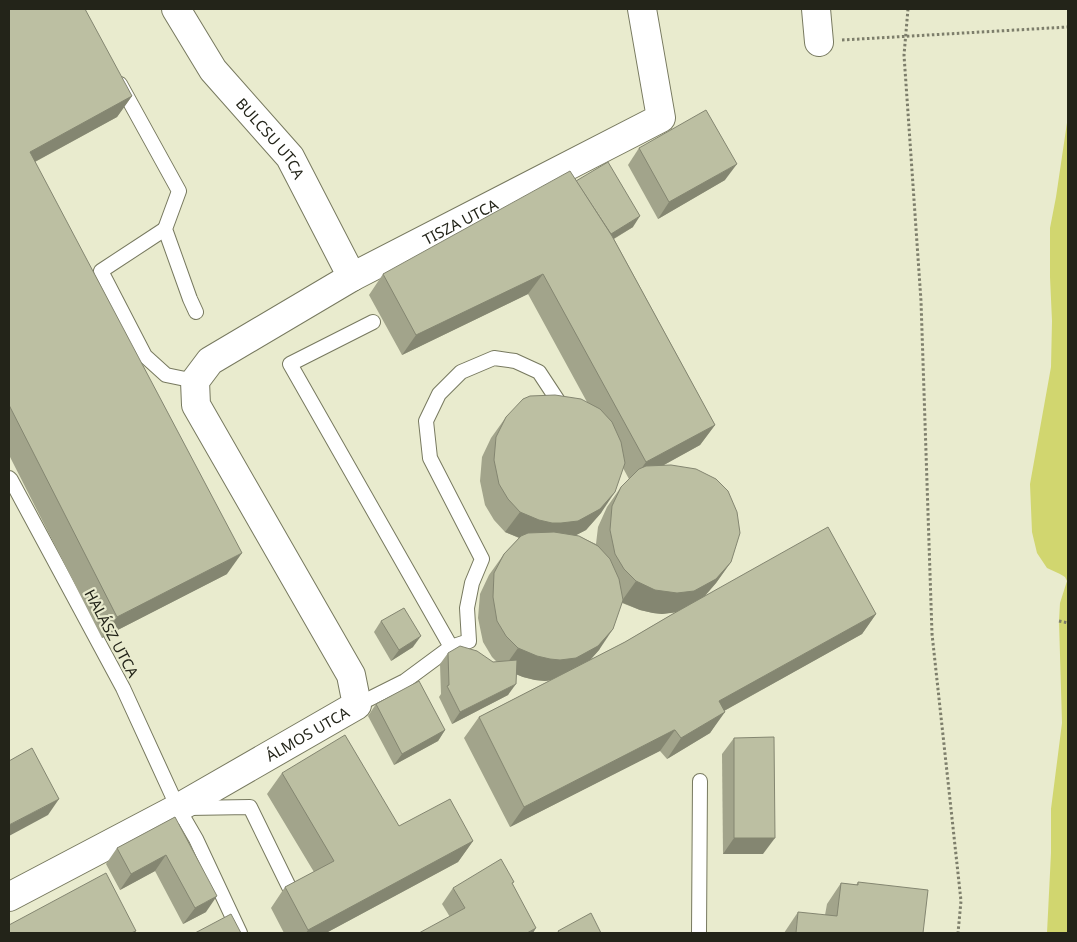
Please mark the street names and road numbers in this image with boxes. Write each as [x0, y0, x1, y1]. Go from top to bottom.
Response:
street label: BULCSU UTCA [232, 93, 310, 182]
street label: TISZA UTCA [419, 194, 501, 249]
street label: HALÁSZ UTCA [80, 586, 144, 681]
street label: ÁLMOS UTCA [262, 702, 353, 766]

